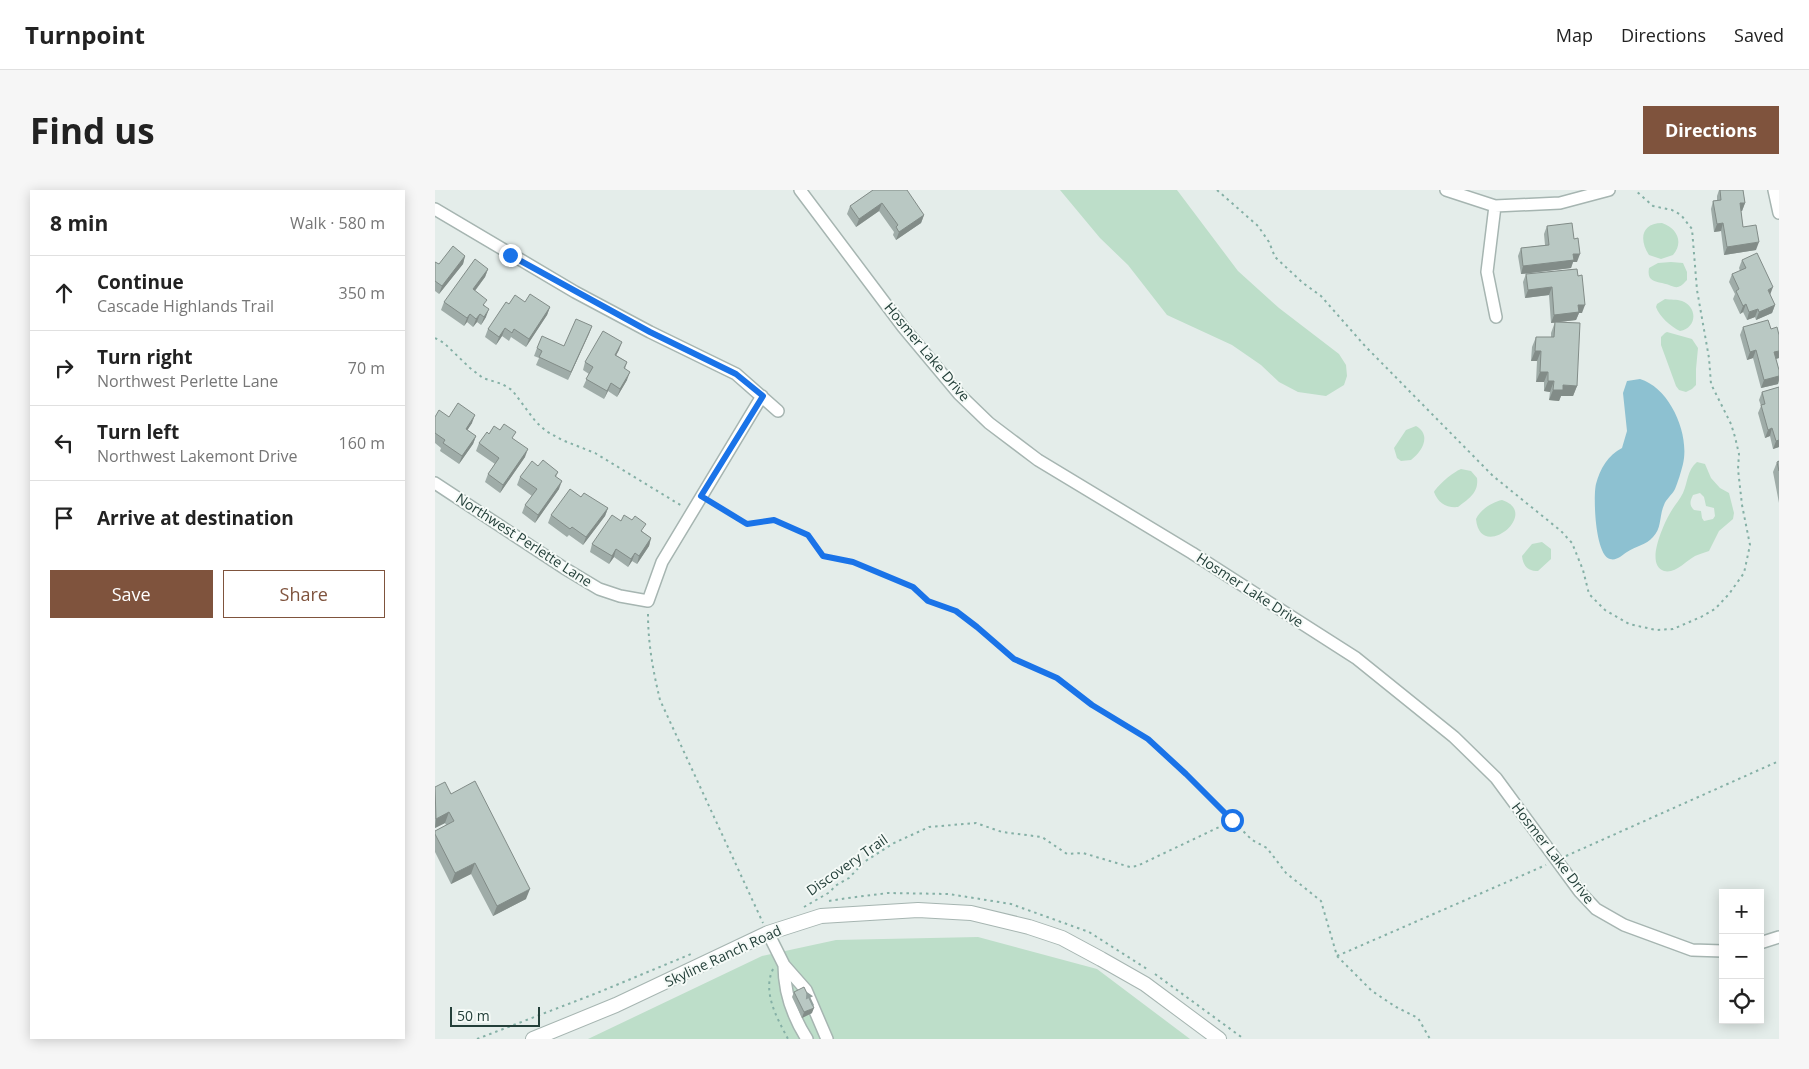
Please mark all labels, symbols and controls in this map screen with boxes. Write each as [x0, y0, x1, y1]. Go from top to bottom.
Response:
text: Turnpoint [25, 18, 145, 51]
text: Map [1556, 23, 1593, 47]
text: Directions [1621, 23, 1706, 47]
text: Saved [1734, 23, 1784, 47]
button: Directions [1643, 106, 1779, 154]
text: Find us [30, 107, 155, 154]
text: 8 min [50, 209, 108, 237]
text: Walk · 580 m [290, 212, 385, 234]
route end [499, 244, 522, 267]
text: Continue [97, 269, 184, 295]
icon: ahead [50, 279, 78, 307]
text: 350 m [339, 282, 385, 304]
text: Cascade Highlands Trail [97, 295, 274, 317]
street label: Hosmer Lake Drive [880, 298, 975, 405]
text: Turn right [97, 344, 192, 370]
icon: right [50, 354, 78, 382]
text: 70 m [348, 357, 385, 379]
text: Northwest Perlette Lane [97, 370, 278, 392]
text: Turn left [97, 419, 179, 445]
icon: left [50, 429, 78, 457]
text: 160 m [339, 432, 385, 454]
text: Northwest Lakemont Drive [97, 445, 298, 467]
street label: Northwest Perlette Lane [453, 488, 596, 591]
icon: arrive [50, 504, 78, 532]
text: Arrive at destination [97, 505, 294, 531]
street label: Hosmer Lake Drive [1193, 548, 1307, 631]
button: Save [50, 570, 213, 618]
button: Share [223, 570, 385, 618]
street label: Hosmer Lake Drive [1508, 798, 1599, 907]
route start [1221, 809, 1244, 832]
street label: Discovery Trail [802, 830, 891, 900]
map controls [1719, 889, 1764, 1024]
button: + [1719, 889, 1764, 934]
street label: Skyline Ranch Road [661, 920, 784, 991]
button: − [1719, 934, 1764, 979]
button: locate [1719, 979, 1764, 1024]
one-way arrow [806, 992, 814, 1006]
scale bar [450, 1004, 540, 1027]
text: 50 m [457, 1006, 490, 1025]

